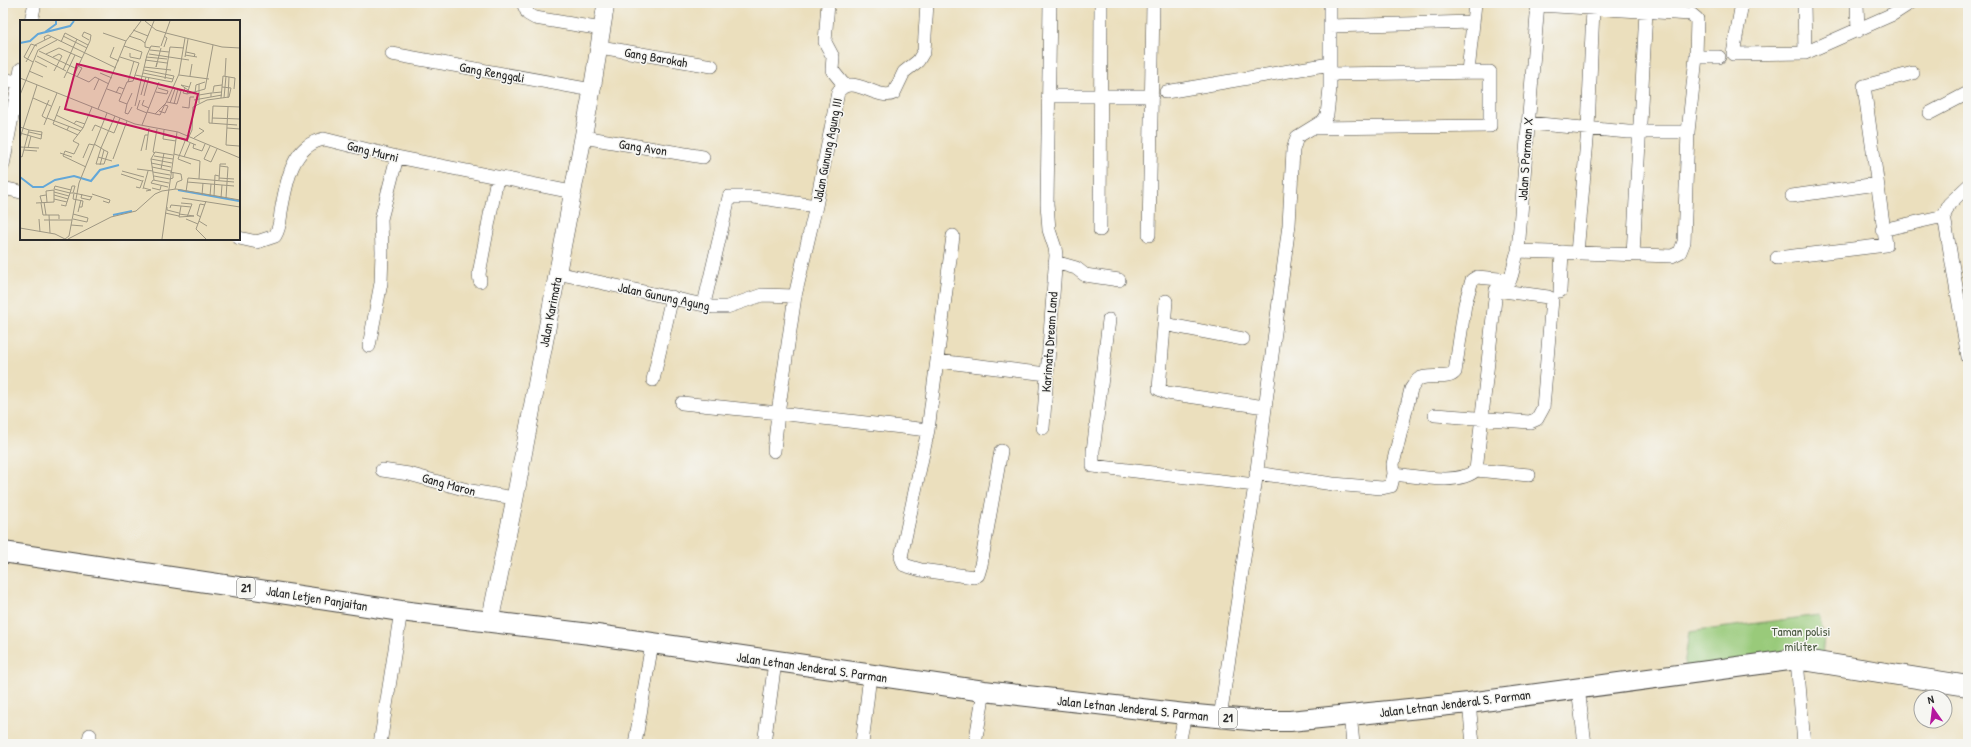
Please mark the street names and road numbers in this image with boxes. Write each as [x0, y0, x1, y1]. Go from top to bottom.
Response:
street label: Gang Barokah [623, 43, 690, 72]
street label: Gang Renggali [458, 57, 526, 87]
street label: Jalan Gunung Agung III [808, 96, 846, 204]
street label: Jalan S Parman X [1513, 117, 1537, 201]
street label: Gang Avon [618, 134, 669, 160]
street label: Gang Murni [345, 136, 401, 166]
street label: Jalan Karimata [534, 276, 566, 348]
street label: Jalan Gunung Agung [616, 277, 712, 315]
street label: Karimata Dream Land [1037, 291, 1061, 393]
street label: Gang Maron [420, 468, 478, 500]
road number: 21 [237, 578, 255, 598]
street label: Jalan Letjen Panjaitan [265, 581, 369, 615]
street label: Jalan Letnan Jenderal S. Parman [735, 647, 889, 687]
street label: Jalan Letnan Jenderal S. Parman [1378, 685, 1532, 721]
street label: Jalan Letnan Jenderal S. Parman [1056, 691, 1210, 725]
road number: 21 [1219, 708, 1237, 728]

